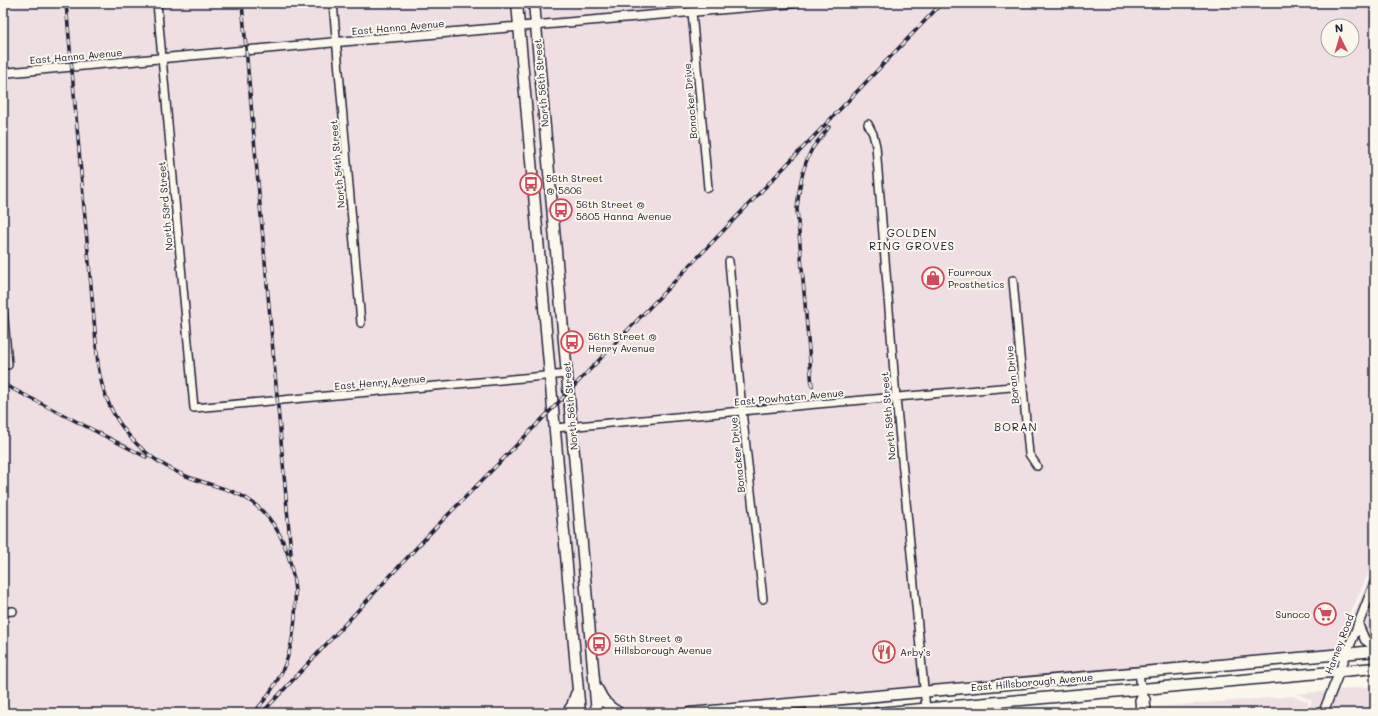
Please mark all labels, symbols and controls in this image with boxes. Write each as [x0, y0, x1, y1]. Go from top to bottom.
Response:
street label: East Hanna Avenue [351, 16, 445, 38]
north arrow [1320, 18, 1360, 58]
text: N [1334, 20, 1344, 35]
street label: North 56th Street [530, 38, 552, 128]
street label: East Hanna Avenue [29, 45, 123, 67]
street label: Bonacker Drive [680, 63, 700, 139]
street label: North 54th Street [326, 119, 348, 209]
street label: North 53rd Street [154, 161, 176, 251]
bus stop icon: 56th Street @ 5806 [518, 171, 544, 197]
place label: 56th Street @ 5806 [546, 171, 603, 197]
bus stop icon: 56th Street @ 5805 Hanna Avenue [548, 197, 574, 223]
place label: 56th Street @ 5805 Hanna Avenue [576, 197, 672, 223]
district label: GOLDEN RING GROVES [869, 225, 955, 253]
shop icon: Fourroux Prosthetics [920, 265, 946, 291]
place label: Fourroux Prosthetics [948, 265, 1004, 291]
bus stop icon: 56th Street @ Henry Avenue [559, 329, 585, 355]
place label: 56th Street @ Henry Avenue [588, 329, 657, 355]
street label: Boran Drive [1002, 345, 1022, 405]
street label: North 56th Street [559, 361, 581, 451]
street label: East Henry Avenue [334, 371, 426, 393]
street label: North 59th Street [877, 371, 899, 461]
street label: East Powhatan Avenue [734, 385, 844, 409]
street label: Bonacker Drive [726, 416, 748, 494]
district label: BORAN [994, 419, 1038, 434]
supermarket icon: Sunoco [1312, 601, 1338, 627]
place label: Sunoco [1276, 607, 1310, 621]
street label: Harney Road [1321, 612, 1357, 676]
bus stop icon: 56th Street @ Hillsborough Avenue [586, 631, 612, 657]
place label: 56th Street @ Hillsborough Avenue [614, 631, 712, 657]
restaurant icon: Arby's [871, 639, 897, 665]
place label: Arby's [900, 645, 931, 659]
street label: East Hillsborough Avenue [970, 670, 1094, 694]

